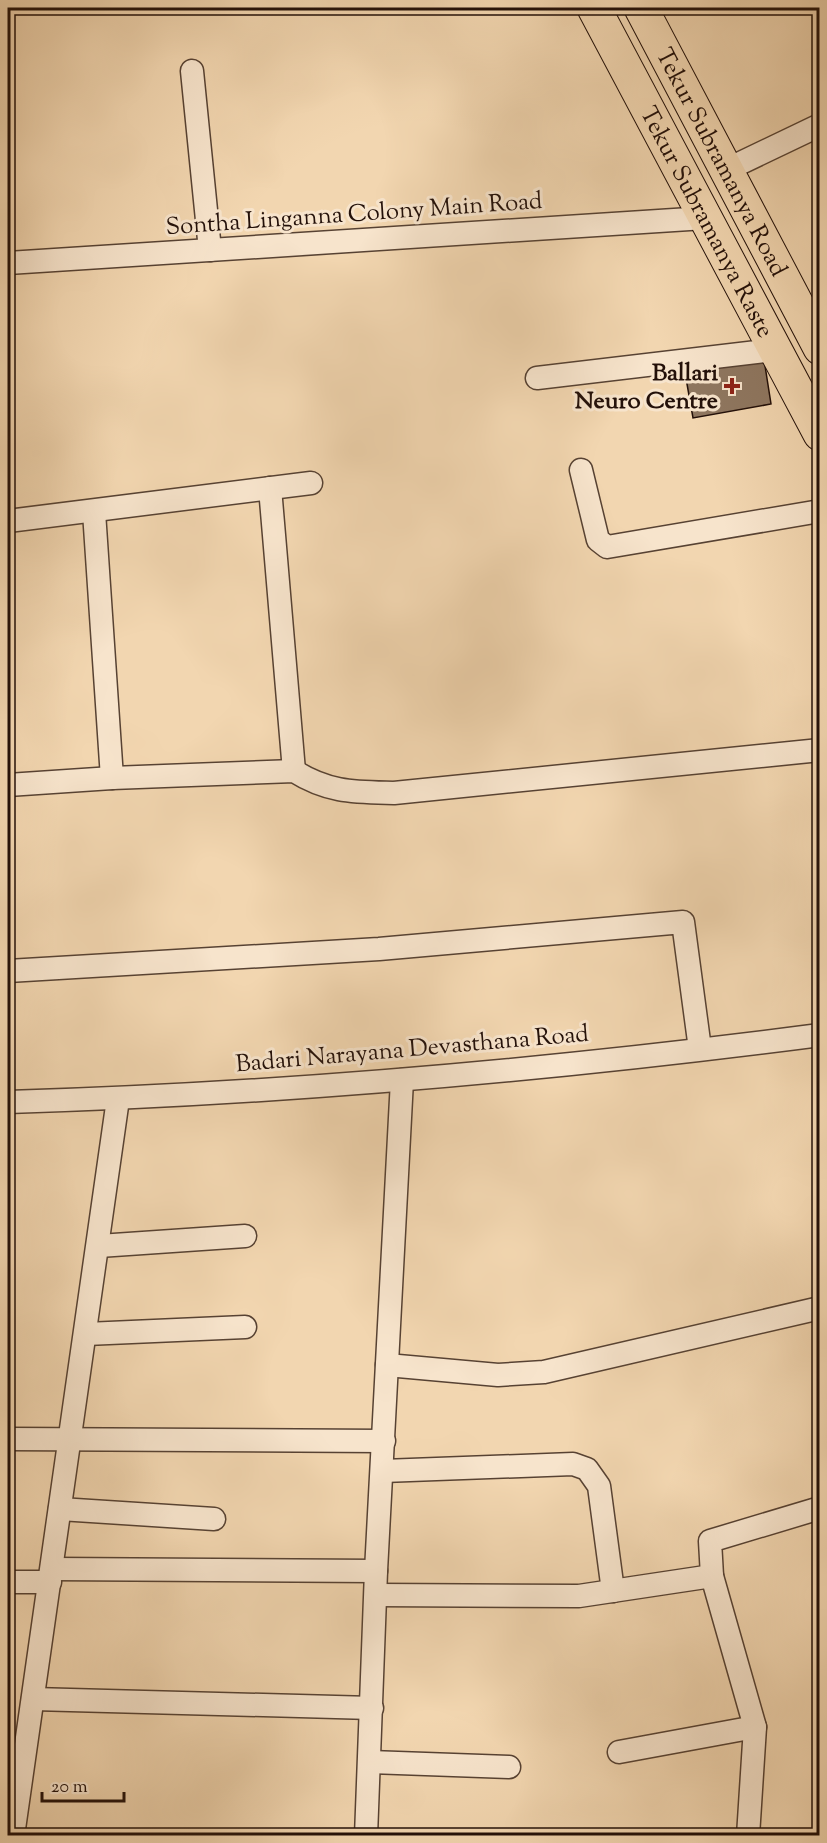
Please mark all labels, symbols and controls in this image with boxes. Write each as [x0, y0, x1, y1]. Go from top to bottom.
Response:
street label: Tekur Subramanya Road [646, 43, 795, 284]
street label: Tekur Subramanya Raste [630, 101, 781, 344]
street label: Sontha Linganna Colony Main Road [165, 185, 544, 245]
place label: Ballari Neuro Centre [575, 357, 718, 419]
marker: Ballari Neuro Centre [723, 377, 741, 395]
street label: Badari Narayana Devasthana Road [234, 1018, 591, 1082]
scale bar [42, 1765, 124, 1803]
text: 20 m [51, 1775, 88, 1801]

